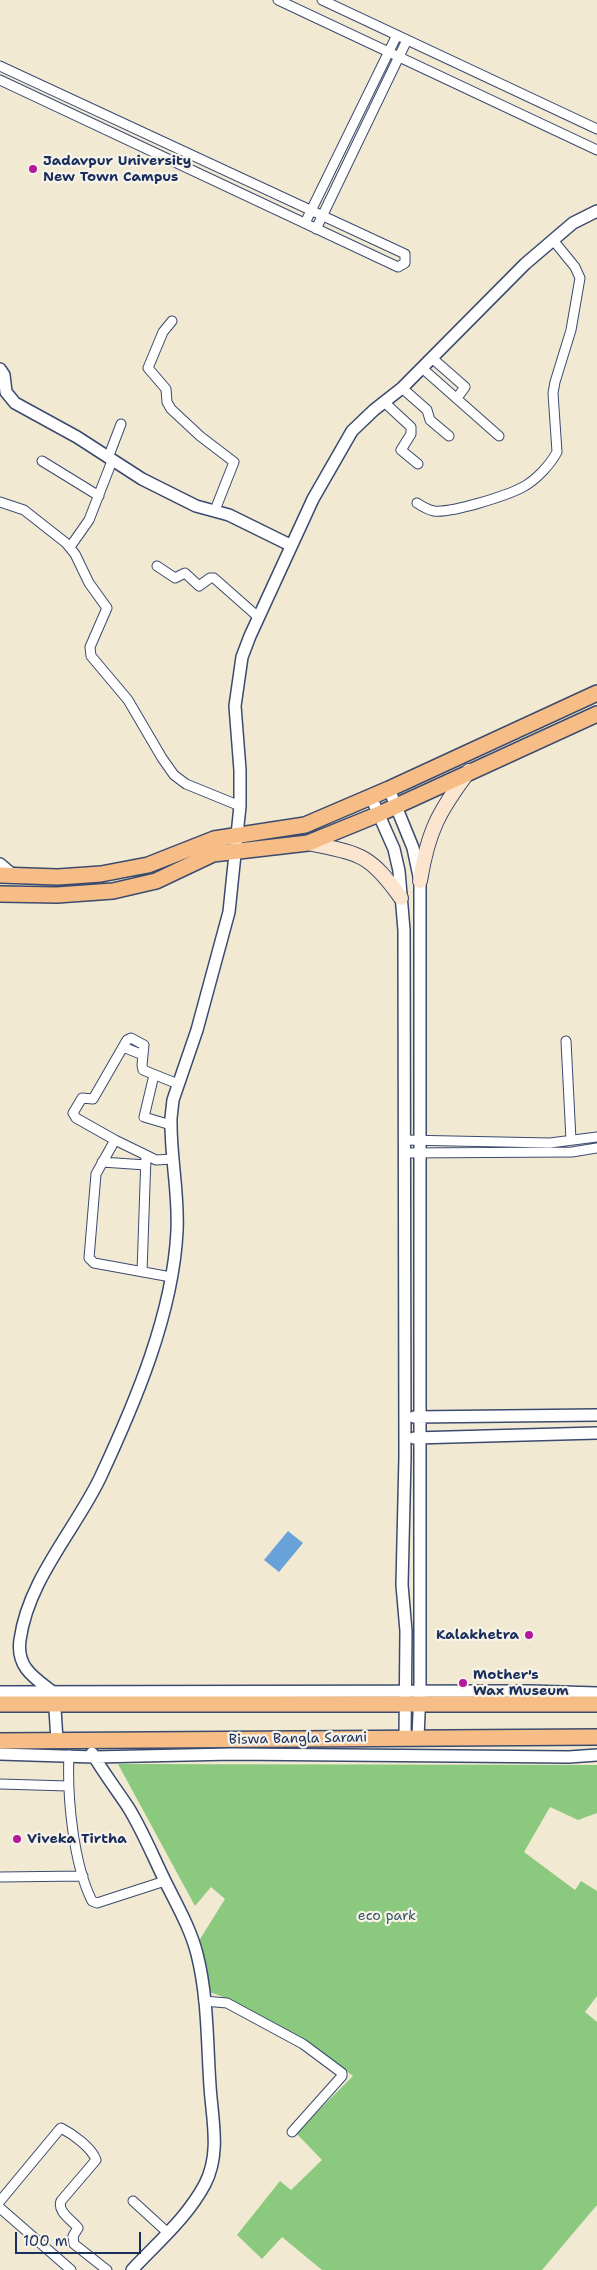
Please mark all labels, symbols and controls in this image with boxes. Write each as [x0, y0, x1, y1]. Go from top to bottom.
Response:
place label: Jadavpur University New Town Campus [43, 153, 191, 186]
marker: Jadavpur University New Town Campus [27, 163, 39, 175]
place label: Kalakhetra [436, 1627, 519, 1643]
marker: Kalakhetra [523, 1629, 535, 1641]
place label: Mother's Wax Museum [473, 1667, 569, 1700]
marker: Mother's Wax Museum [457, 1677, 469, 1689]
street label: Biswa Bangla Sarani [229, 1729, 367, 1749]
place label: Viveka Tirtha [27, 1831, 127, 1847]
marker: Viveka Tirtha [11, 1833, 23, 1845]
park label: eco park [358, 1908, 416, 1924]
scale bar [18, 2222, 144, 2254]
text: 100 m [23, 2231, 68, 2251]

